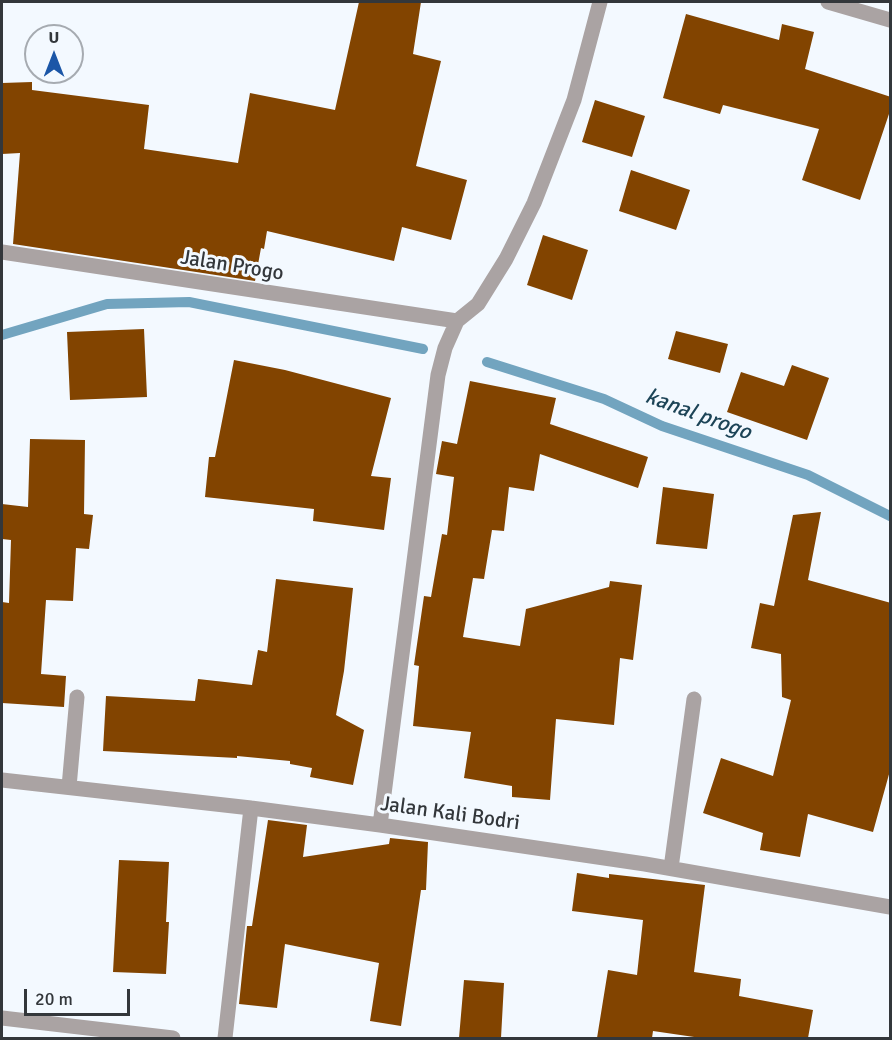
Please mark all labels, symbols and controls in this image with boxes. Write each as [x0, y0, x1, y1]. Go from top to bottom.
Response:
north arrow [24, 24, 84, 84]
text: U [49, 28, 59, 48]
street label: Jalan Progo [179, 245, 285, 287]
water label: kanal progo [642, 384, 754, 446]
street label: Jalan Kali Bodri [379, 792, 521, 836]
scale bar [27, 977, 134, 1015]
text: 20 m [35, 988, 73, 1010]

